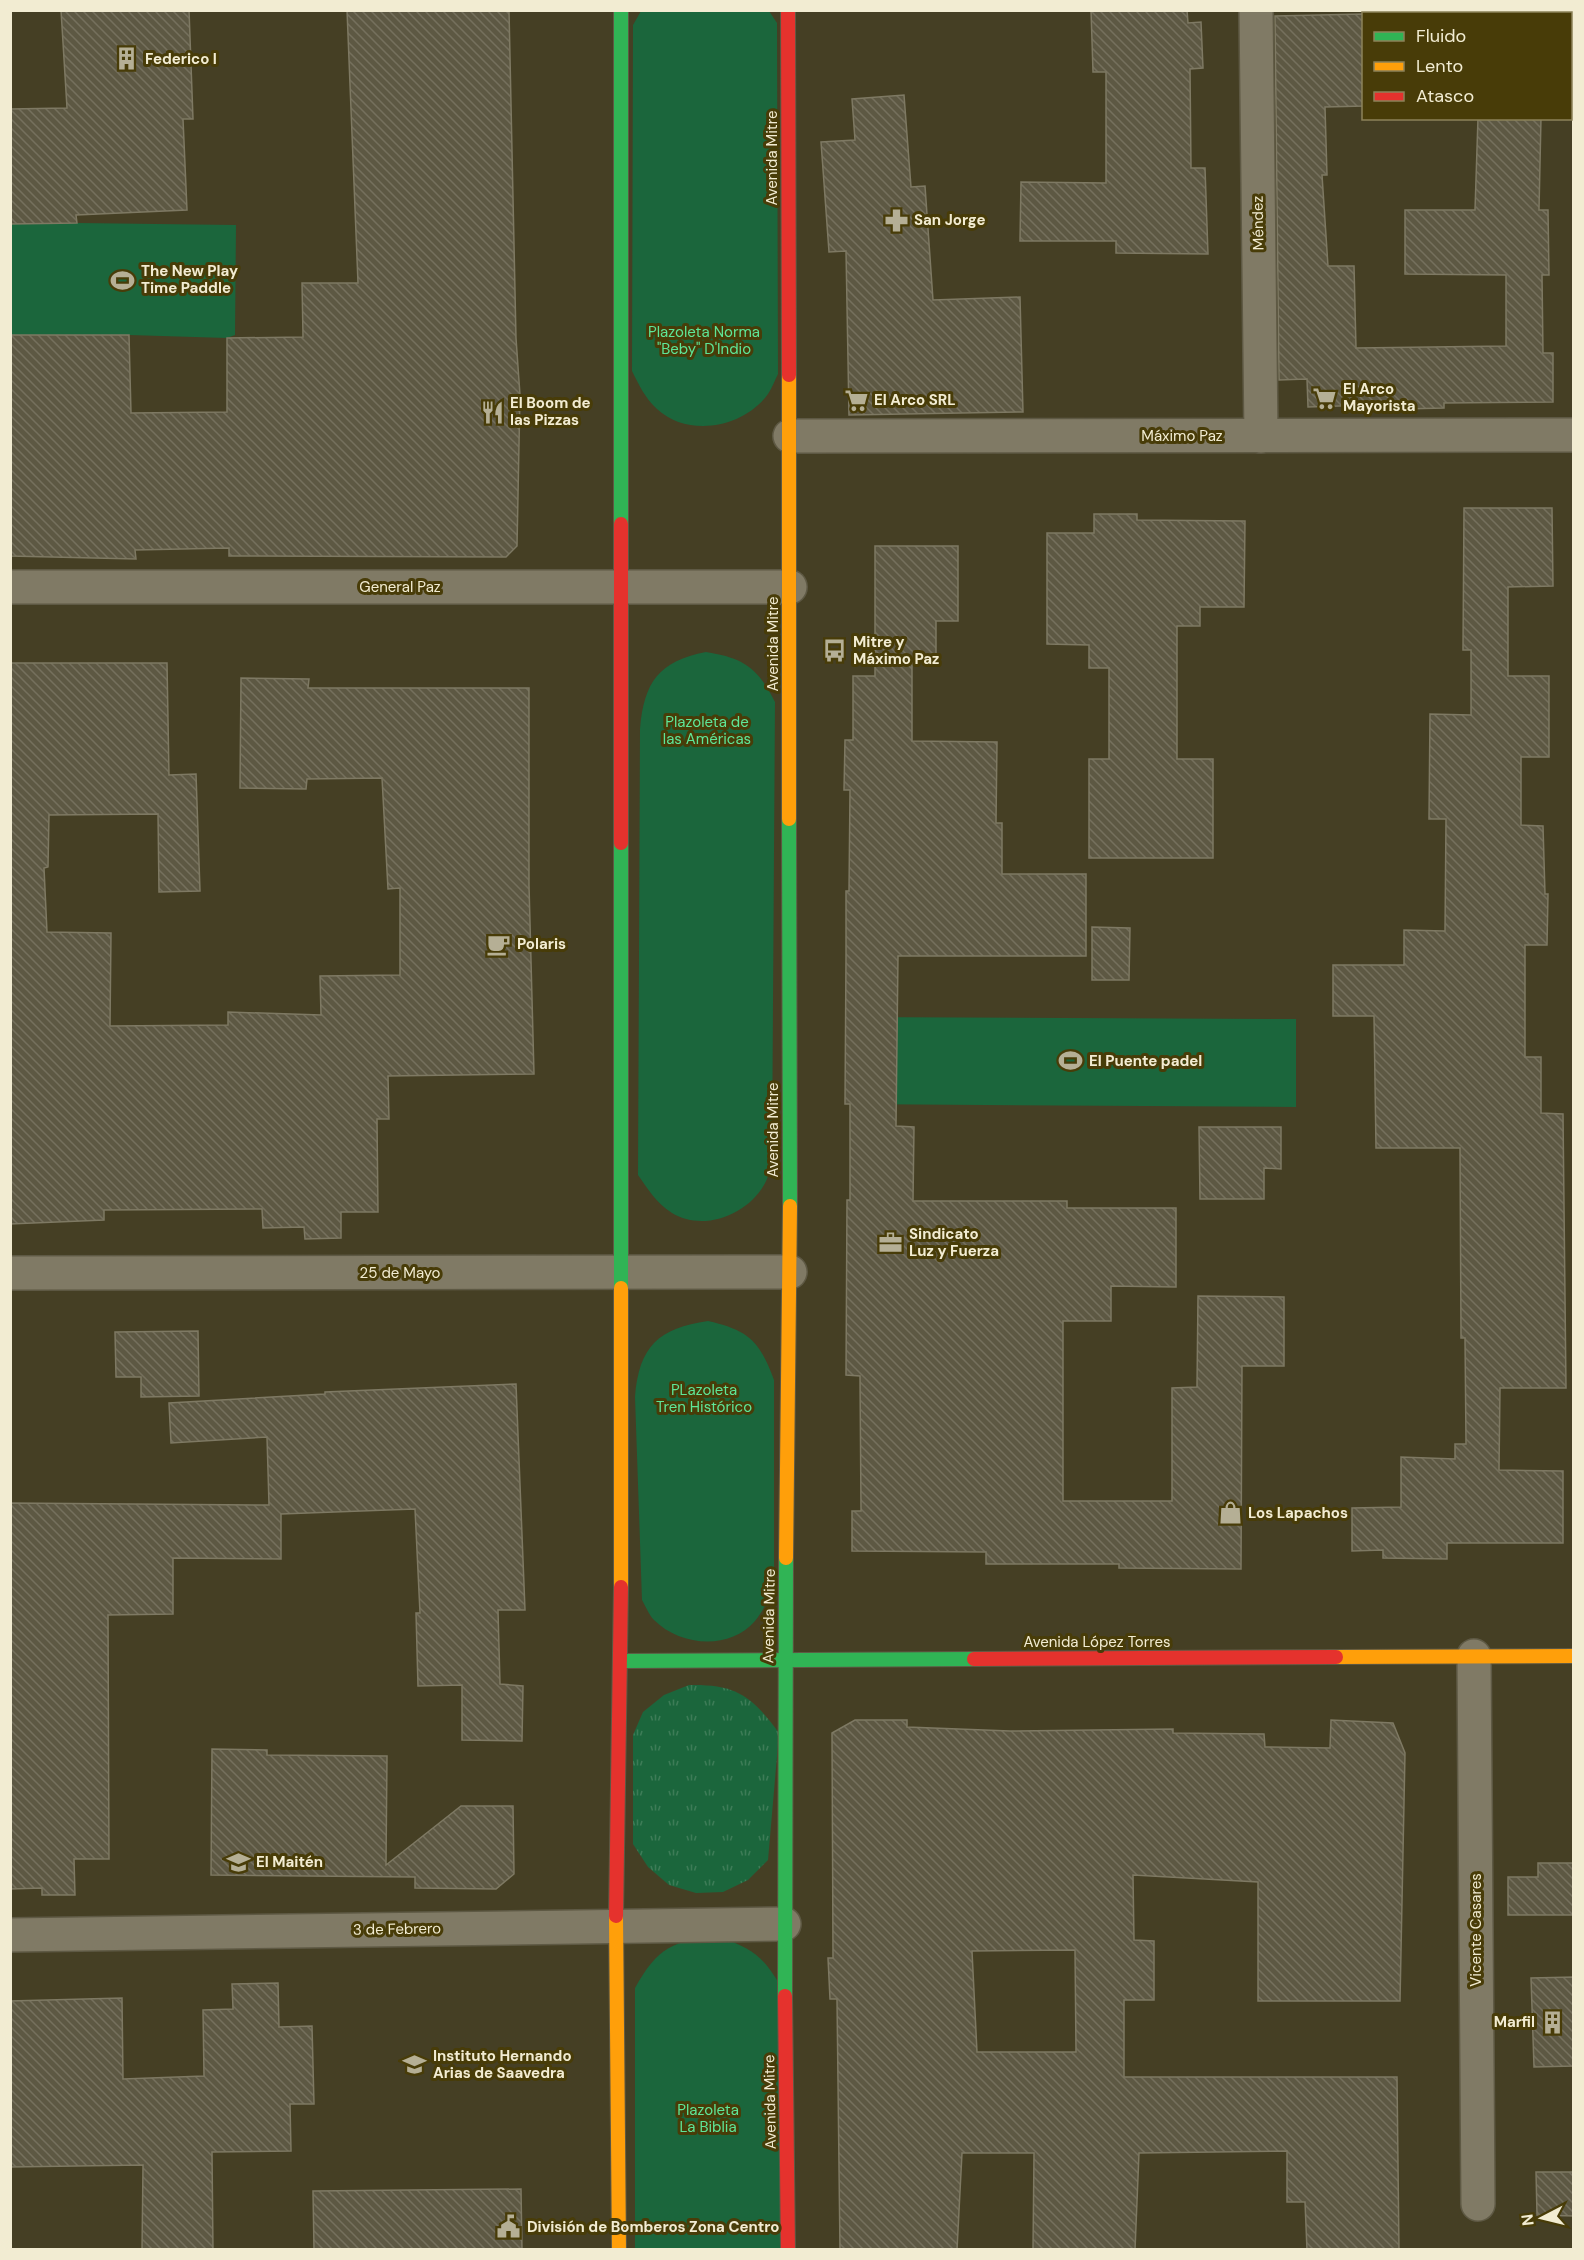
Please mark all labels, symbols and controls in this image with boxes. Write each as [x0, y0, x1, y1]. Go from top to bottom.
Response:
legend [1362, 12, 1572, 120]
text: Fluido [1416, 24, 1466, 48]
building icon: Federico I [114, 46, 140, 72]
place label: Federico I [145, 49, 217, 69]
text: Lento [1416, 54, 1463, 78]
text: Atasco [1416, 84, 1474, 108]
street label: Avenida Mitre [762, 111, 782, 205]
street label: Méndez [1248, 195, 1268, 250]
pharmacy icon: San Jorge [883, 207, 909, 233]
place label: San Jorge [914, 210, 986, 230]
place label: The New Play Time Paddle [141, 261, 238, 298]
sports icon: The New Play Time Paddle [110, 267, 136, 293]
park label: Plazoleta Norma "Beby" D'Indio [648, 322, 760, 359]
place label: El Arco Mayorista [1343, 379, 1416, 416]
supermarket icon: El Arco Mayorista [1312, 385, 1338, 411]
supermarket icon: El Arco SRL [843, 387, 869, 413]
place label: El Arco SRL [874, 390, 956, 410]
place label: El Boom de las Pizzas [510, 393, 591, 430]
restaurant icon: El Boom de las Pizzas [479, 399, 505, 425]
street label: Máximo Paz [1141, 426, 1223, 446]
street label: General Paz [359, 577, 441, 597]
street label: Avenida Mitre [763, 597, 783, 691]
place label: Mitre y Máximo Paz [853, 632, 939, 669]
bus stop icon: Mitre y Máximo Paz [822, 638, 848, 664]
park label: Plazoleta de las Américas [663, 712, 751, 749]
cafe icon: Polaris [486, 931, 512, 957]
place label: Polaris [517, 934, 566, 954]
sports icon: El Puente padel [1058, 1048, 1084, 1074]
place label: El Puente padel [1089, 1051, 1202, 1071]
street label: Avenida Mitre [763, 1083, 783, 1177]
place label: Sindicato Luz y Fuerza [909, 1224, 999, 1261]
office icon: Sindicato Luz y Fuerza [878, 1230, 904, 1256]
street label: 25 de Mayo [360, 1263, 440, 1283]
park label: PLazoleta Tren Histórico [656, 1380, 752, 1417]
shop icon: Los Lapachos [1217, 1500, 1243, 1526]
place label: Los Lapachos [1248, 1503, 1348, 1523]
street label: Avenida Mitre [758, 1568, 780, 1664]
street label: Avenida López Torres [1023, 1632, 1171, 1652]
school or university icon: El Maitén [225, 1849, 251, 1875]
place label: El Maitén [256, 1852, 323, 1872]
street label: Vicente Casares [1466, 1873, 1486, 1987]
street label: 3 de Febrero [353, 1918, 441, 1940]
building icon: Marfil [1540, 2009, 1566, 2035]
place label: Marfil [1494, 2012, 1535, 2032]
place label: Instituto Hernando Arias de Saavedra [433, 2046, 572, 2083]
school or university icon: Instituto Hernando Arias de Saavedra [402, 2052, 428, 2078]
street label: Avenida Mitre [759, 2054, 781, 2150]
park label: Plazoleta La Biblia [677, 2100, 739, 2137]
north arrow [1512, 2188, 1572, 2248]
text: N [1516, 2213, 1539, 2227]
public building icon: División de Bomberos Zona Centro [496, 2214, 522, 2240]
place label: División de Bomberos Zona Centro [527, 2217, 779, 2237]

